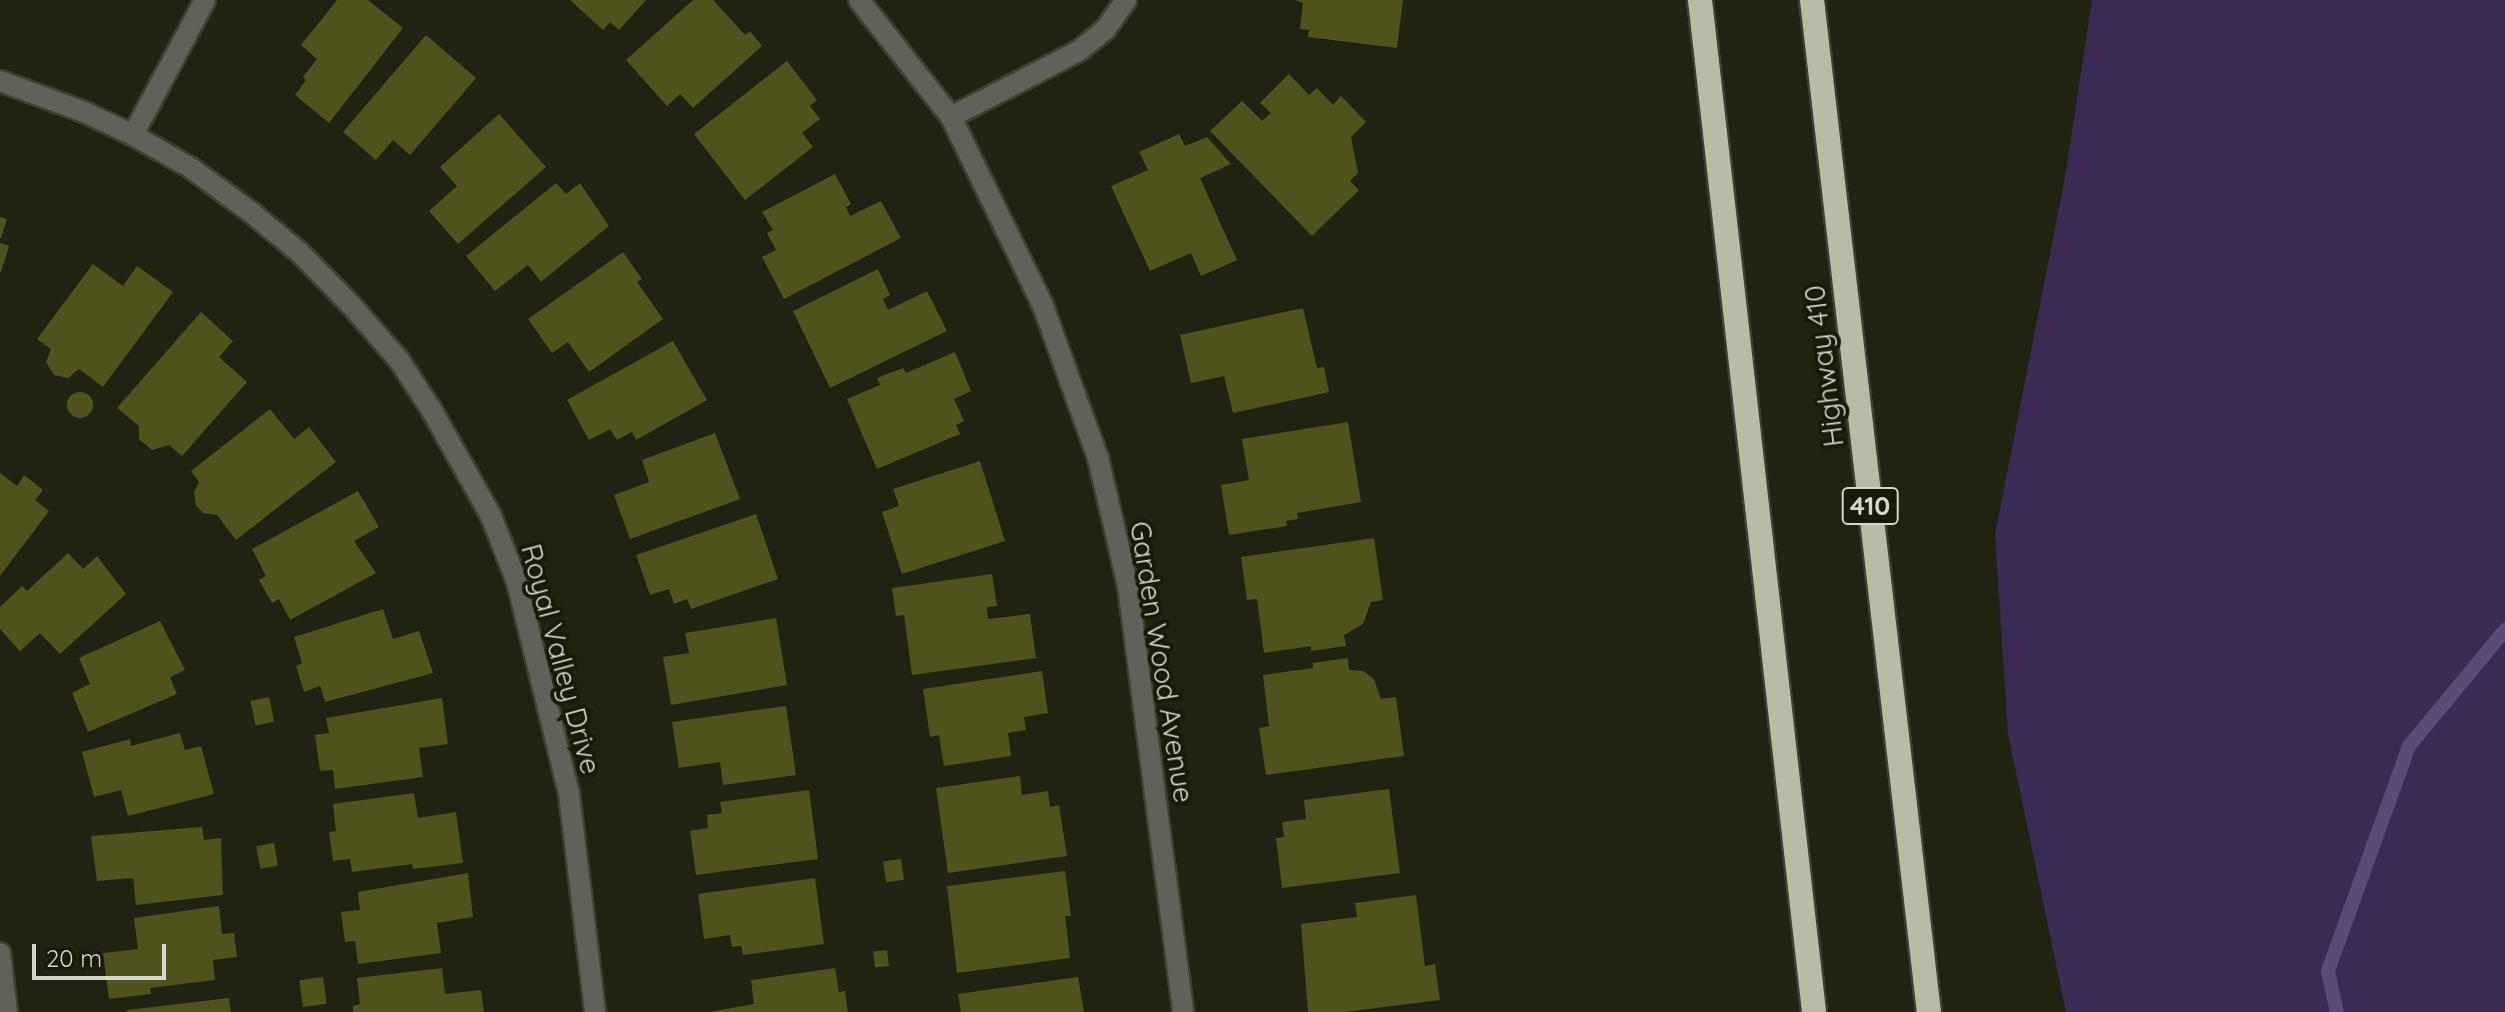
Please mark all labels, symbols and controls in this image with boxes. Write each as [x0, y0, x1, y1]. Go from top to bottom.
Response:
street label: Highway 410 [1797, 283, 1851, 449]
road number: 410 [1840, 484, 1900, 528]
street label: Garden Wood Avenue [1123, 519, 1201, 805]
street label: Royal Valley Drive [514, 540, 608, 778]
scale bar [36, 928, 170, 978]
text: 20 m [46, 943, 102, 973]

